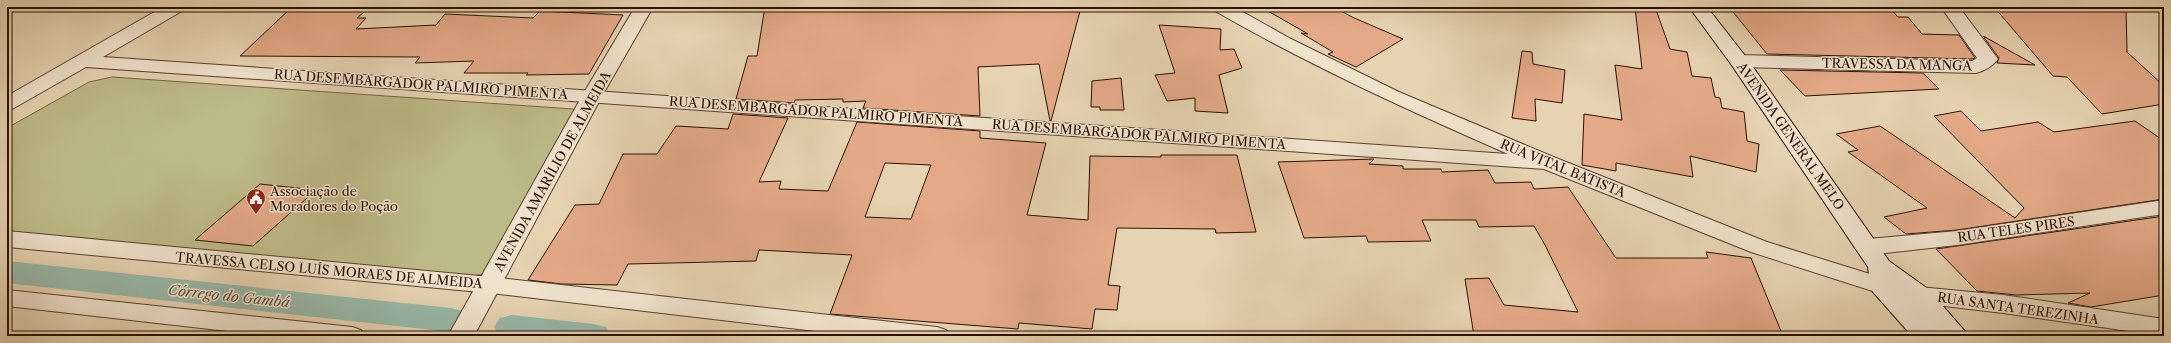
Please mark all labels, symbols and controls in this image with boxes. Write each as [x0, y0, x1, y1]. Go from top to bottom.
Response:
street label: TRAVESSA DA MANGA [1822, 55, 1973, 73]
street label: AVENIDA GENERAL MELO [1733, 58, 1848, 213]
street label: RUA DESEMBARGADOR PALMIRO PIMENTA [274, 66, 569, 102]
street label: AVENIDA AMARÍLIO DE ALMEIDA [490, 68, 614, 275]
street label: RUA DESEMBARGADOR PALMIRO PIMENTA [669, 93, 964, 129]
street label: RUA DESEMBARGADOR PALMIRO PIMENTA [992, 116, 1287, 152]
street label: RUA VITAL BATISTA [1498, 136, 1628, 201]
place label: Associação de Moradores do Poção [269, 183, 398, 214]
public building icon: Associação de Moradores do Poção [245, 187, 267, 215]
street label: RUA TELES PIRES [1956, 213, 2076, 245]
street label: TRAVESSA CELSO LUÍS MORAES DE ALMEIDA [175, 249, 484, 291]
water label: Córrego do Gambá [167, 281, 291, 311]
street label: RUA SANTA TEREZINHA [1936, 289, 2100, 327]

